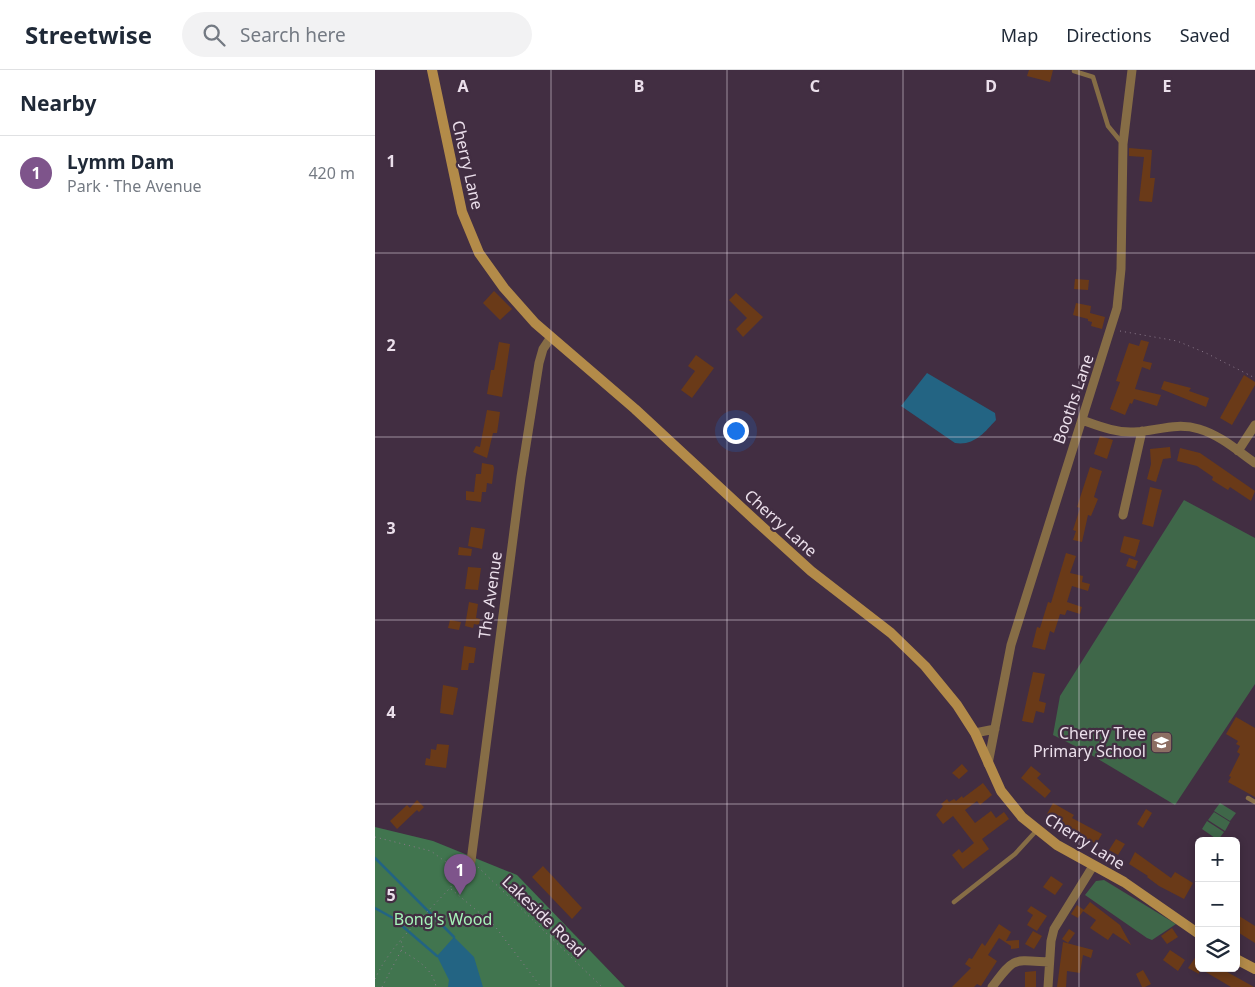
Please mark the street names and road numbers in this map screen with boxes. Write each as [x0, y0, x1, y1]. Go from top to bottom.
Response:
street label: Cherry Lane [447, 118, 489, 212]
street label: Booths Lane [1047, 351, 1099, 447]
street label: Cherry Lane [740, 484, 822, 562]
street label: The Avenue [473, 550, 507, 640]
street label: Cherry Lane [1041, 808, 1129, 874]
street label: Lakeside Road [497, 871, 591, 961]

